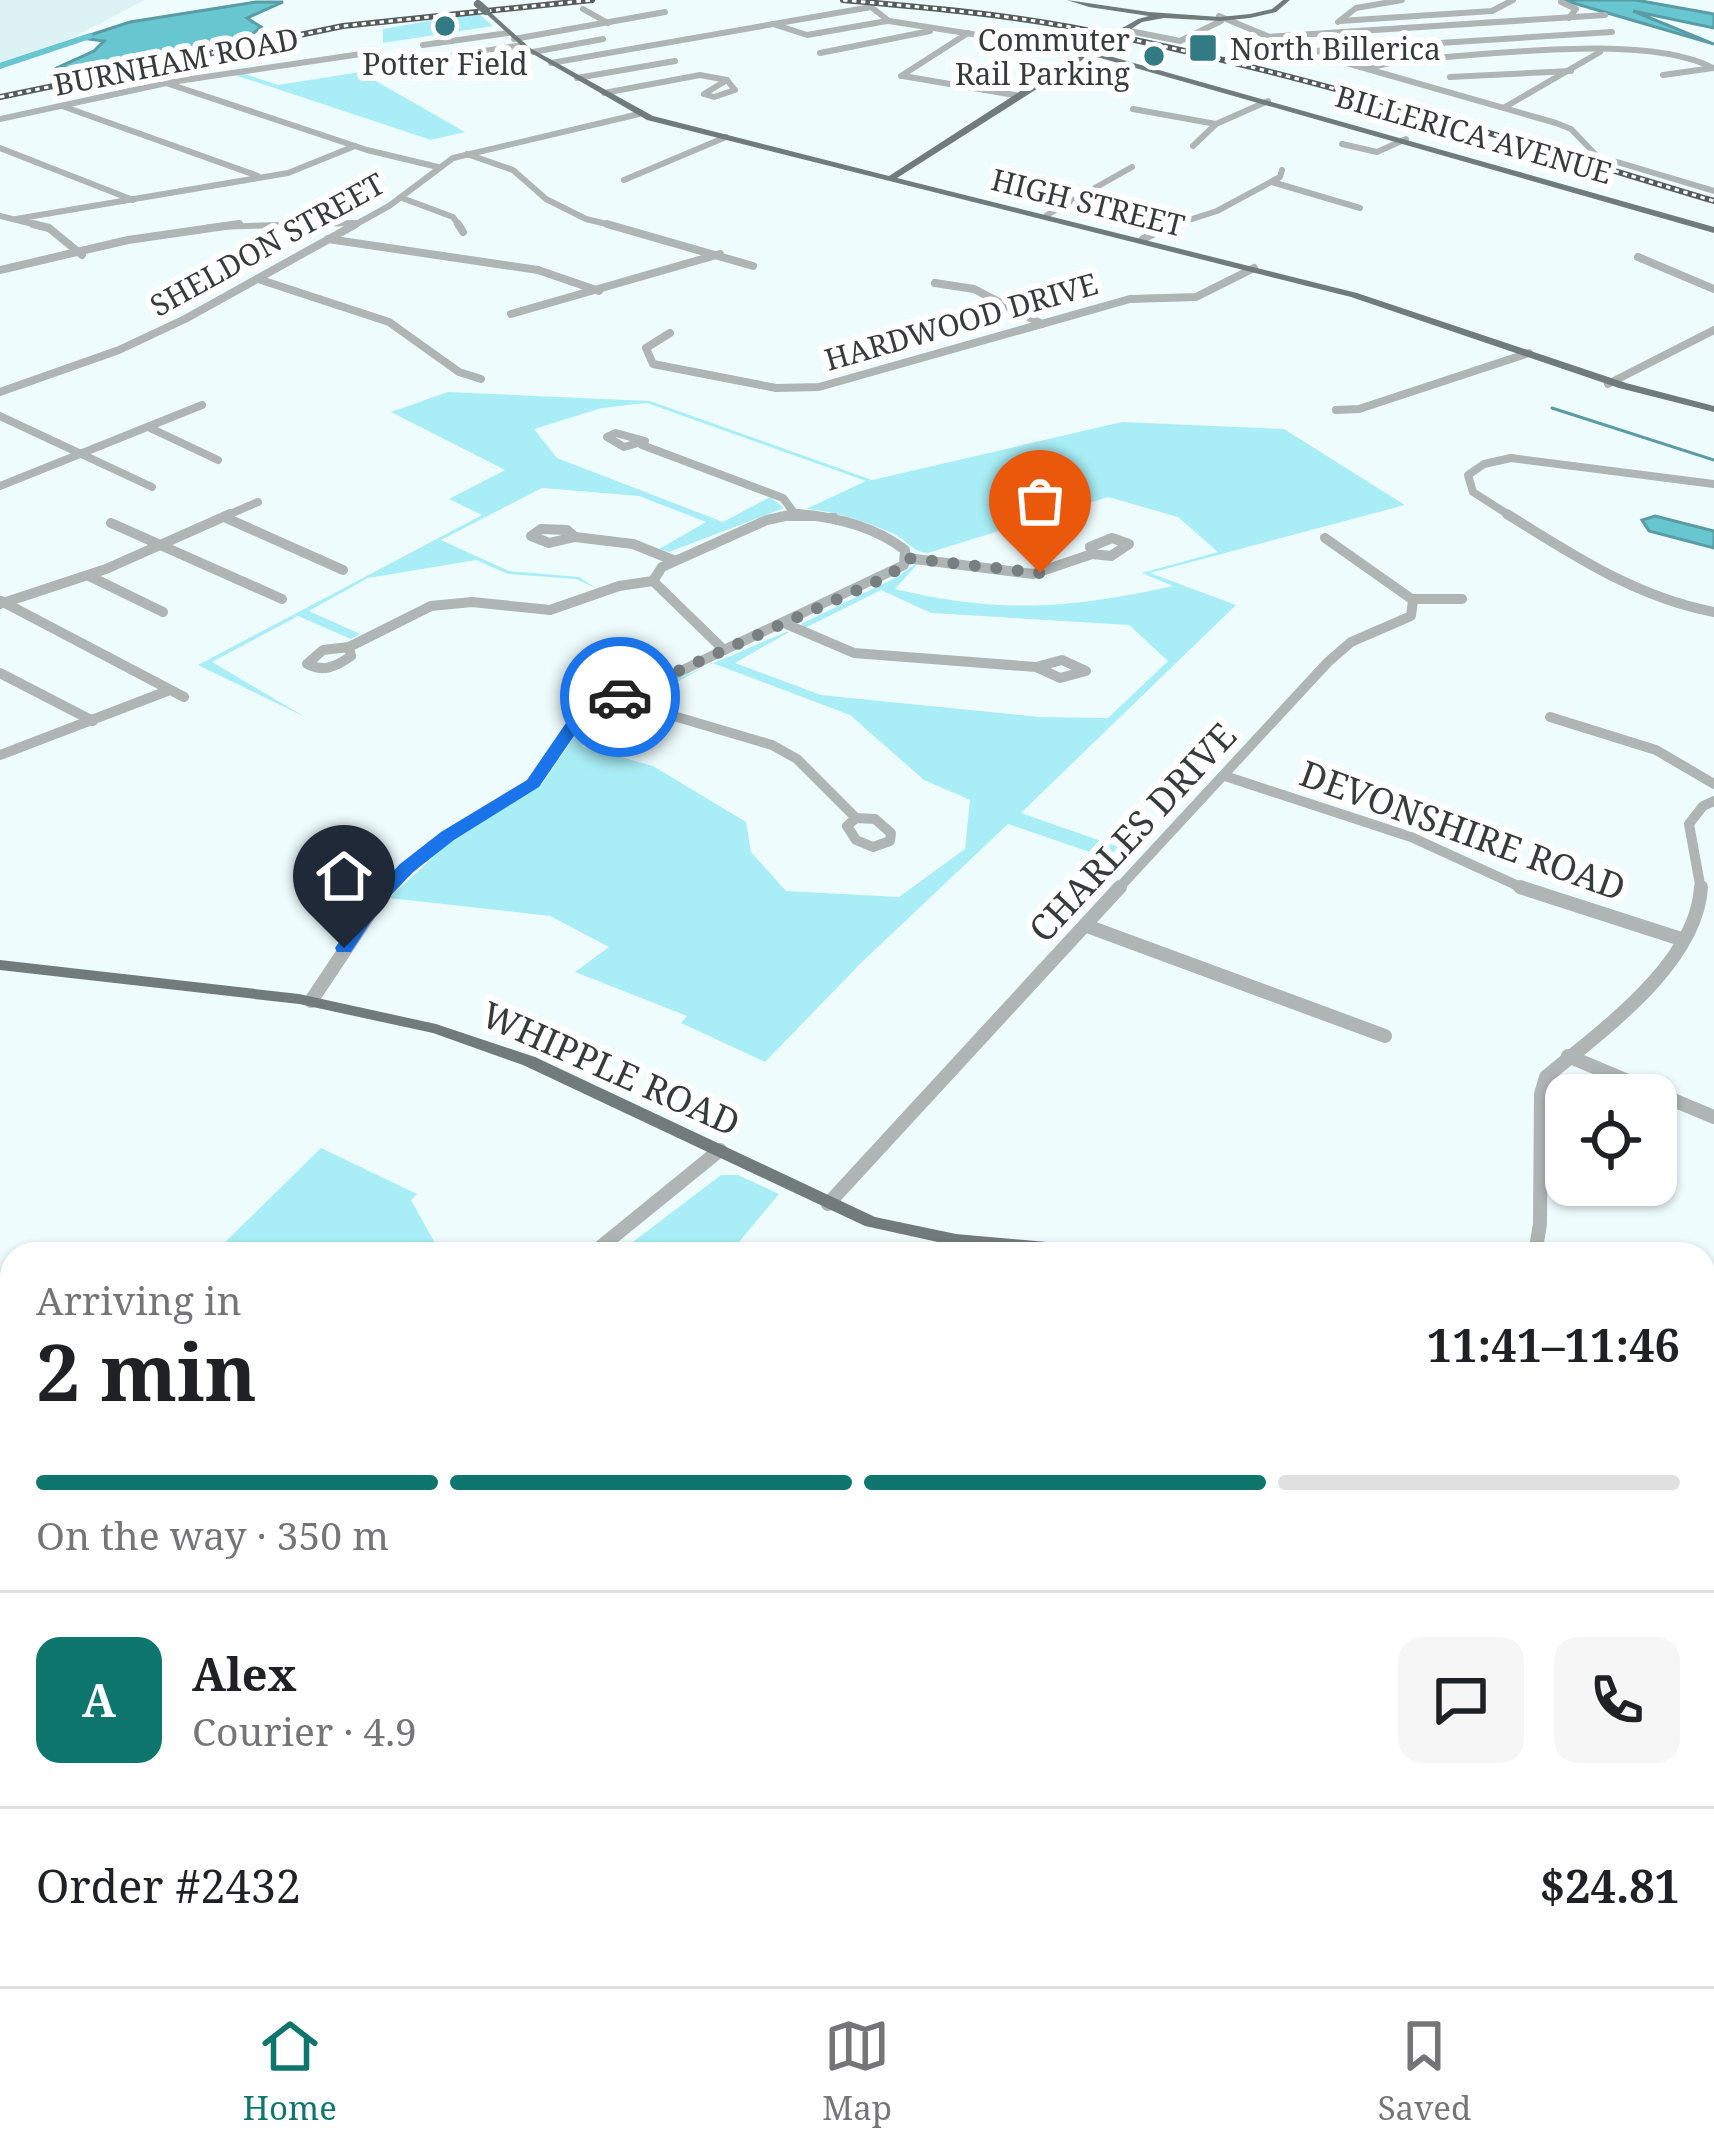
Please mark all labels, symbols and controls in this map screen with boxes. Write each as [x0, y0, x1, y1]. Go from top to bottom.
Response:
marker: Potter Field [432, 13, 458, 39]
street label: BURNHAM ROAD [50, 17, 302, 105]
place label: Commuter Rail Parking [955, 19, 1130, 94]
place label: North Billerica [1230, 28, 1441, 69]
marker: North Billerica [1187, 32, 1219, 64]
place label: Potter Field [362, 43, 528, 84]
marker: Commuter Rail Parking [1141, 43, 1167, 69]
street label: BILLERICA AVENUE [1331, 75, 1617, 193]
street label: HIGH STREET [987, 158, 1189, 246]
street label: SHELDON STREET [143, 163, 391, 325]
street label: HARDWOOD DRIVE [820, 262, 1102, 380]
pin [989, 450, 1091, 573]
icon: bag [1007, 468, 1073, 534]
courier [560, 637, 680, 757]
icon: car [587, 664, 653, 730]
street label: CHARLES DRIVE [1018, 712, 1246, 952]
street label: DEVONSHIRE ROAD [1294, 748, 1632, 912]
pin [293, 825, 395, 948]
icon: home [311, 843, 377, 909]
street label: WHIPPLE ROAD [474, 989, 748, 1147]
map controls [1545, 1074, 1677, 1206]
button: locate [1545, 1074, 1677, 1206]
text: Arriving in [36, 1273, 242, 1326]
text: 11:41–11:46 [1427, 1314, 1680, 1375]
text: 2 min [36, 1318, 257, 1424]
text: On the way · 350 m [36, 1508, 389, 1561]
button: chat [1398, 1637, 1524, 1763]
button: phone [1554, 1637, 1680, 1763]
text: Alex [192, 1643, 297, 1704]
text: A [82, 1669, 116, 1730]
text: Courier · 4.9 [192, 1704, 417, 1757]
text: Order #2432 [36, 1855, 301, 1916]
text: $24.81 [1540, 1855, 1680, 1916]
tab: Home [243, 2013, 337, 2130]
tab: Map [822, 2013, 892, 2130]
tab: Saved [1378, 2013, 1471, 2130]

